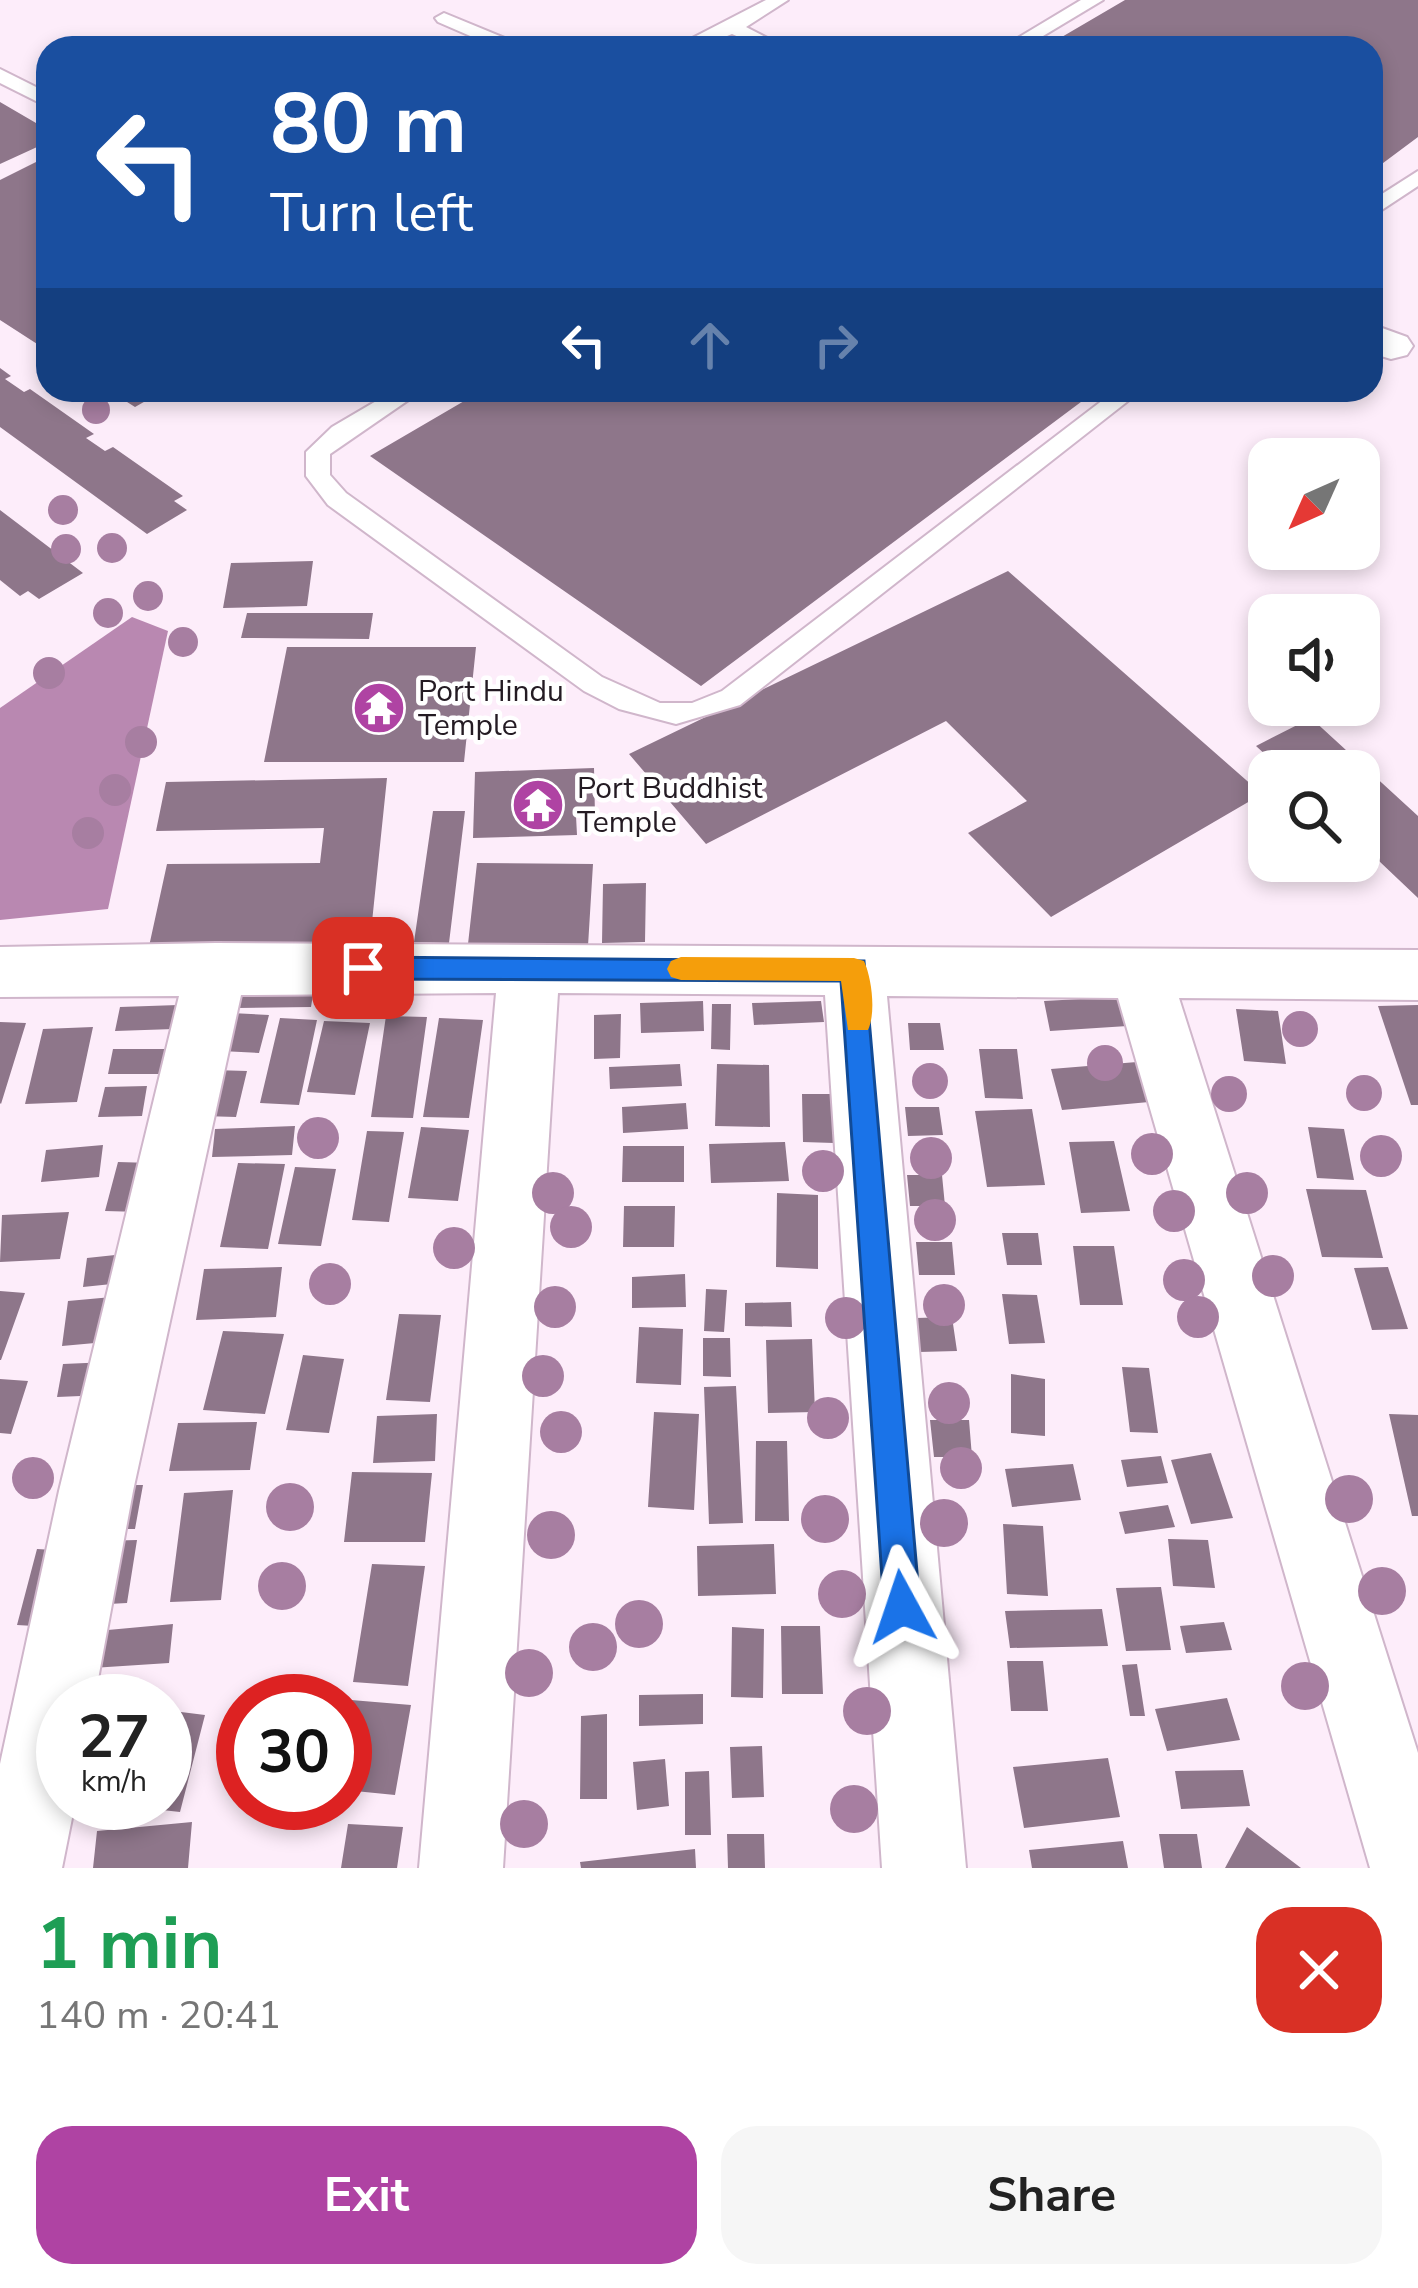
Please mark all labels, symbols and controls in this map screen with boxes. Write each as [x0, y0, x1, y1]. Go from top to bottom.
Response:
text: 80 m [270, 67, 467, 182]
icon: left [72, 84, 228, 240]
text: Turn left [270, 176, 473, 250]
icon: left [551, 312, 617, 378]
icon: ahead [677, 312, 743, 378]
icon: right [803, 312, 869, 378]
north arrow [1248, 438, 1380, 570]
map controls [1248, 438, 1380, 882]
button: sound [1248, 594, 1380, 726]
place label: Port Hindu Temple [418, 671, 564, 746]
temple icon: Port Hindu Temple [351, 680, 407, 736]
button: search [1248, 750, 1380, 882]
place label: Port Buddhist Temple [577, 768, 763, 843]
temple icon: Port Buddhist Temple [510, 777, 566, 833]
pin [312, 917, 414, 1019]
icon: arrive [330, 935, 396, 1001]
position arrow [839, 1544, 965, 1670]
speed limit sign: 30 [216, 1674, 372, 1830]
text: 27 [78, 1696, 150, 1778]
text: km/h [81, 1761, 147, 1802]
text: 1 min [36, 1895, 222, 1993]
button: close [1256, 1907, 1382, 2033]
text: 140 m · 20:41 [36, 1989, 281, 2042]
button: Exit [36, 2126, 697, 2264]
button: Share [721, 2126, 1382, 2264]

